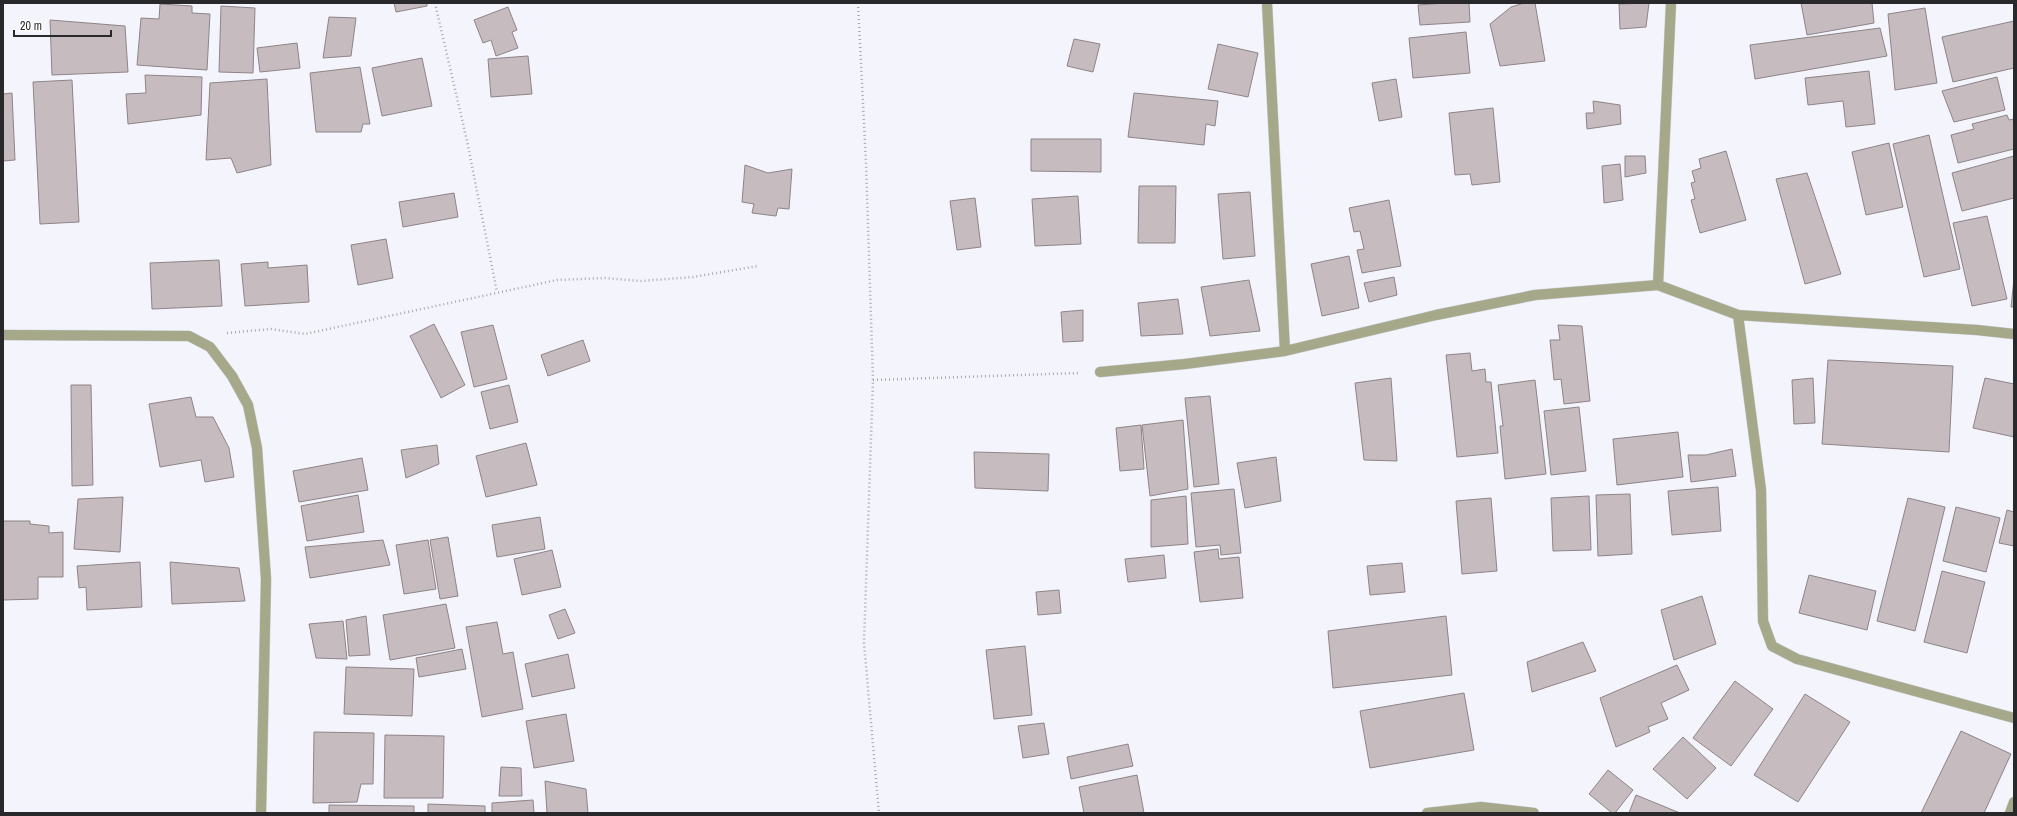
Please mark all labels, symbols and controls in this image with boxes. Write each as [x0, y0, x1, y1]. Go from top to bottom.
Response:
scale bar [14, 12, 111, 38]
text: 20 m [20, 18, 42, 34]

